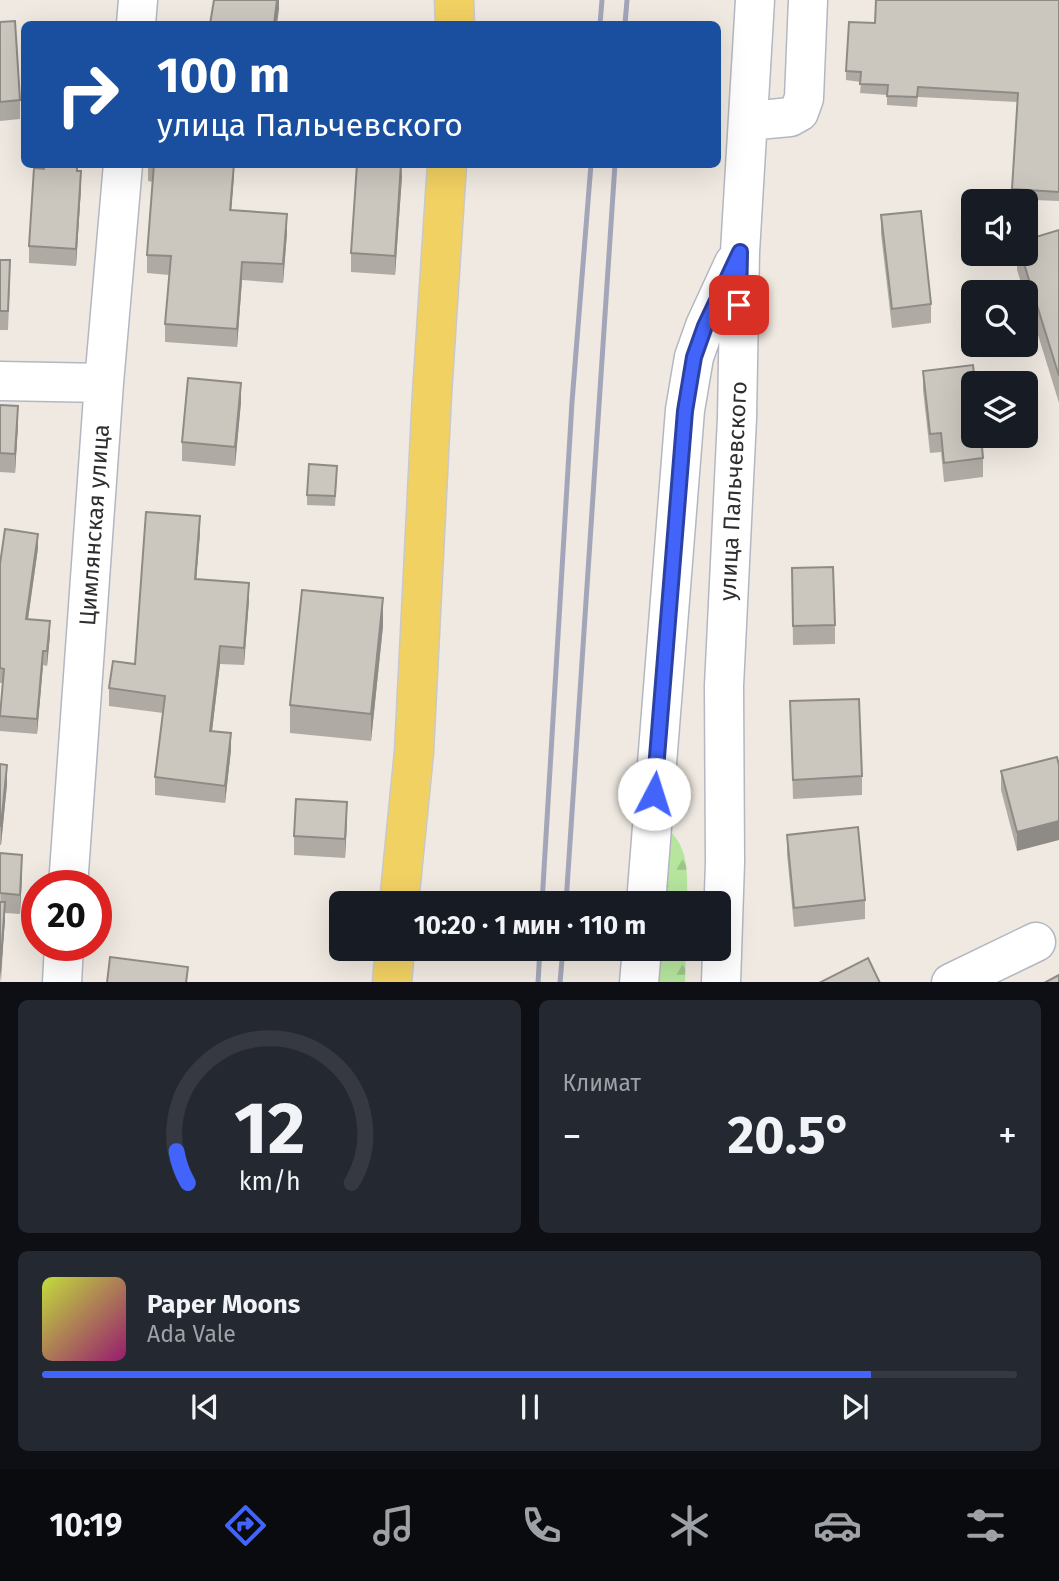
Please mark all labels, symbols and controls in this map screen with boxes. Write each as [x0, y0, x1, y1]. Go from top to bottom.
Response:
text: 100 m [157, 46, 290, 105]
icon: right [42, 49, 133, 140]
text: улица Пальчевского [157, 106, 463, 144]
map controls [961, 189, 1038, 448]
button: sound [961, 189, 1038, 266]
pin [709, 275, 769, 335]
button: search [961, 280, 1038, 357]
icon: arrive [720, 286, 758, 324]
button: layers [961, 371, 1038, 448]
street label: улица Пальчевского [713, 380, 753, 602]
street label: Цимлянская улица [73, 423, 115, 627]
position arrow [617, 757, 691, 831]
speed limit sign: 20 [21, 870, 112, 961]
text: 10:20 · 1 мин · 110 m [414, 910, 646, 941]
text: Климат [563, 1069, 641, 1097]
text: 12 [234, 1085, 305, 1172]
text: 20.5° [727, 1104, 852, 1167]
text: − [563, 1113, 582, 1159]
text: + [998, 1113, 1017, 1159]
text: km/h [238, 1166, 300, 1196]
text: Paper Moons [147, 1289, 300, 1320]
text: Ada Vale [147, 1320, 236, 1348]
icon: previous [186, 1388, 224, 1426]
icon: pause [511, 1388, 549, 1426]
icon: next [836, 1388, 874, 1426]
icon: directions [221, 1501, 270, 1550]
icon: music [369, 1501, 418, 1550]
icon: phone [517, 1501, 566, 1550]
icon: climate [665, 1501, 714, 1550]
icon: car [813, 1501, 862, 1550]
icon: filters [961, 1501, 1010, 1550]
text: 10:19 [49, 1506, 122, 1544]

